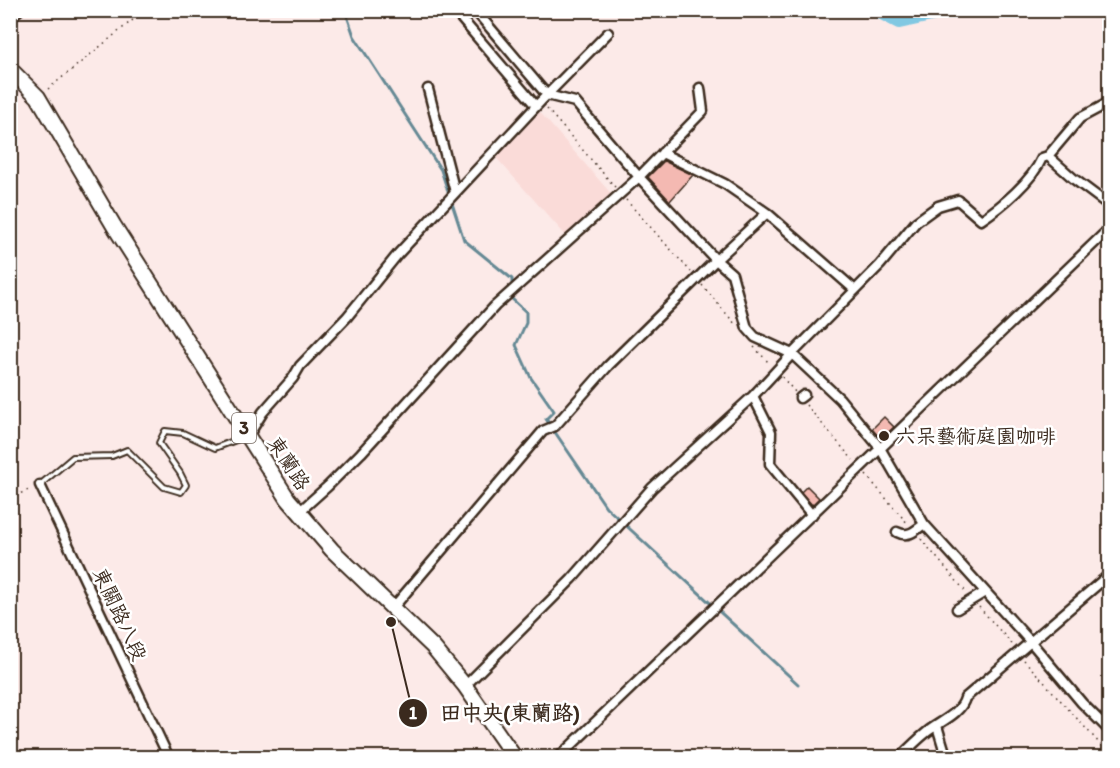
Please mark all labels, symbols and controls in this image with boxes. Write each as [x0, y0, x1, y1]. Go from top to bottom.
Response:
road number: 3 [232, 413, 256, 443]
place label: 六呆藝術庭園咖啡 [896, 424, 1056, 448]
marker: 六呆藝術庭園咖啡 [877, 429, 891, 443]
street label: 東蘭路 [263, 431, 316, 496]
street label: 東關路八段 [88, 564, 152, 664]
callout: 田中央(東蘭路) [398, 693, 592, 732]
text: 田中央(東蘭路) [440, 700, 580, 726]
text: 1 [409, 702, 418, 724]

